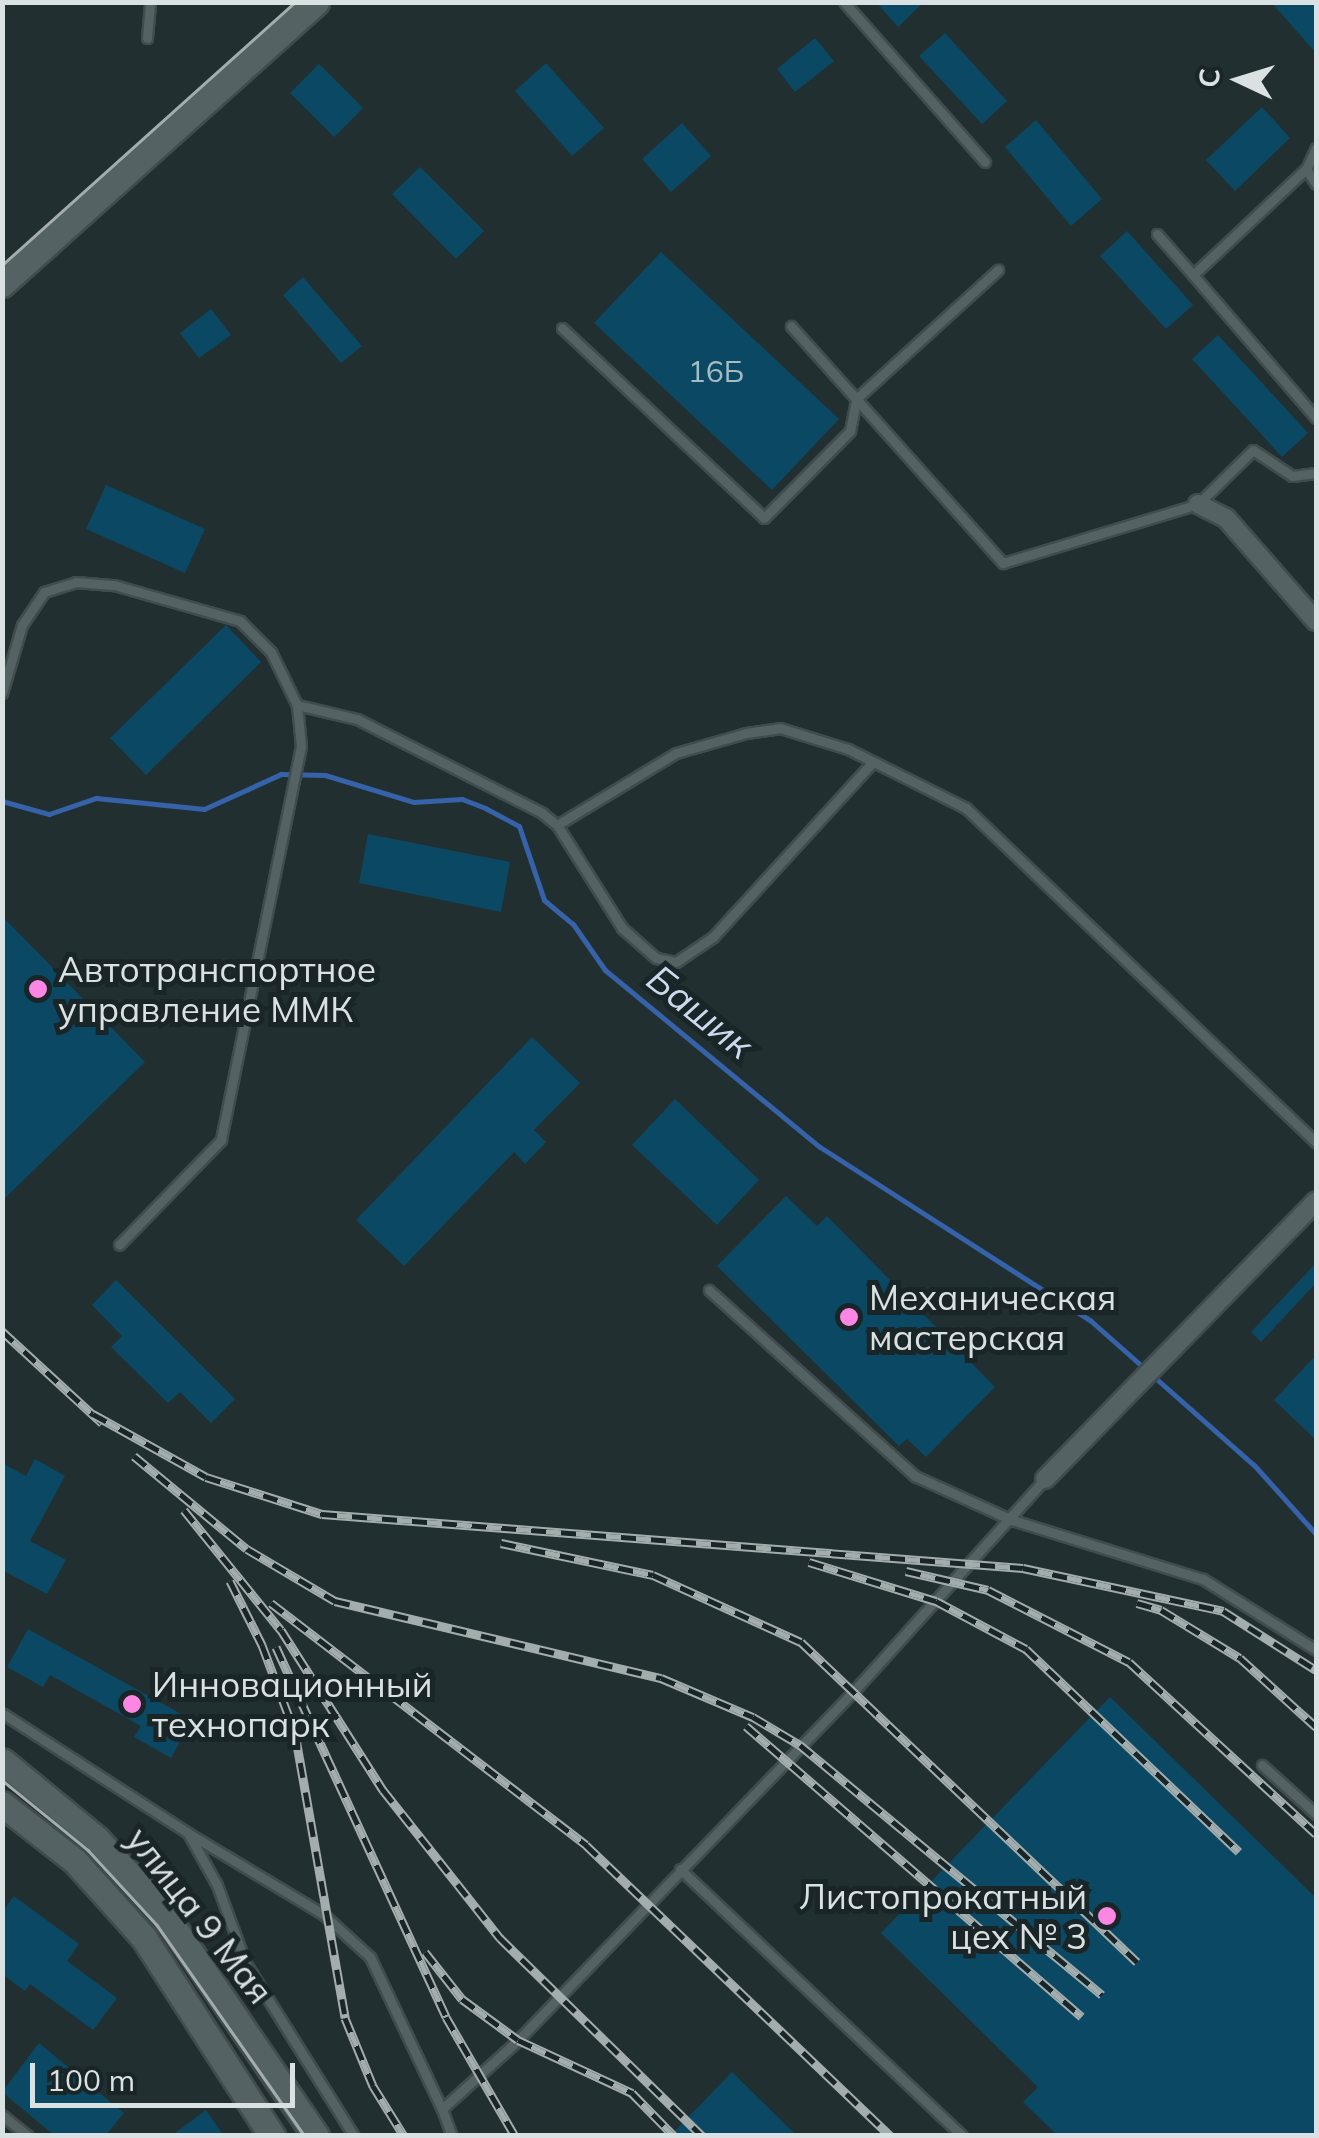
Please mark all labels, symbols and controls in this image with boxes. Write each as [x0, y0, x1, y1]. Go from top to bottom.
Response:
north arrow [1189, 30, 1289, 130]
text: С [1190, 67, 1227, 89]
house number: 16Б [688, 353, 744, 389]
place label: Автотранспортное управление ММК [58, 948, 376, 1030]
water label: Башик [638, 956, 762, 1068]
marker: Автотранспортное управление ММК [27, 978, 49, 1000]
place label: Механическая мастерская [869, 1276, 1116, 1358]
marker: Механическая мастерская [838, 1306, 860, 1328]
place label: Инновационный технопарк [152, 1663, 432, 1745]
marker: Инновационный технопарк [121, 1693, 143, 1715]
street label: улица 9 Мая [118, 1819, 282, 2011]
place label: Листопрокатный цех № 3 [799, 1875, 1087, 1957]
marker: Листопрокатный цех № 3 [1096, 1905, 1118, 1927]
scale bar [35, 2043, 300, 2105]
text: 100 m [47, 2061, 135, 2099]

